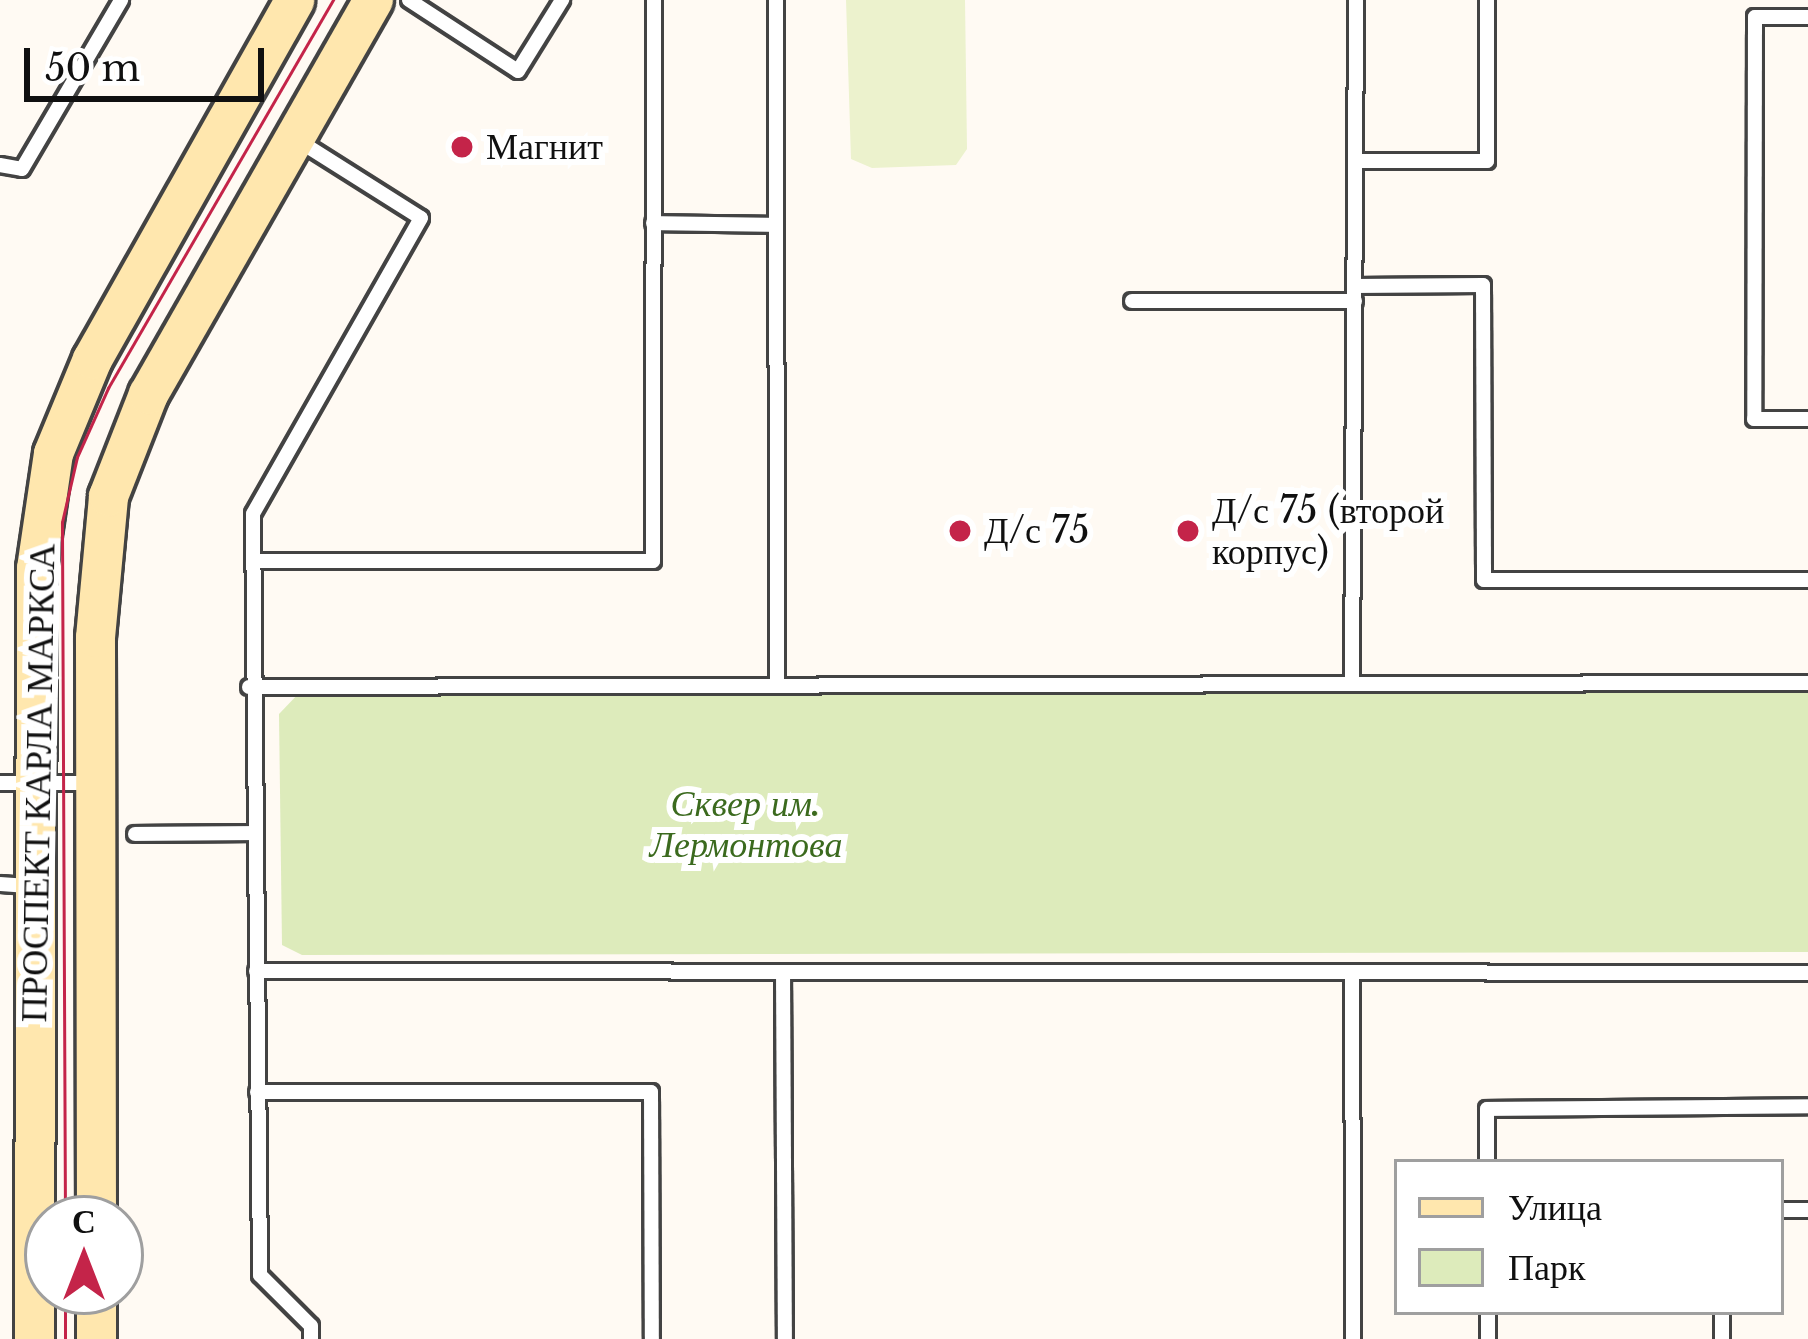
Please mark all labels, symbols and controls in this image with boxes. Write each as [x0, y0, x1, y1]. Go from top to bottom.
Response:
scale bar [30, 24, 270, 98]
text: 50 m [45, 46, 140, 91]
place label: Магнит [486, 125, 603, 169]
marker: Магнит [449, 134, 475, 160]
place label: Д/с 75 (второй корпус) [1212, 488, 1444, 573]
place label: Д/с 75 [984, 509, 1089, 553]
marker: Д/с 75 [947, 518, 973, 544]
marker: Д/с 75 (второй корпус) [1175, 518, 1201, 544]
street label: ПРОСПЕКТ КАРЛА МАРКСА [12, 543, 64, 1023]
park label: Сквер им. Лермонтова [650, 781, 842, 866]
legend [1394, 1159, 1784, 1315]
text: Улица [1508, 1185, 1602, 1230]
north arrow [24, 1195, 144, 1315]
text: С [72, 1201, 96, 1242]
text: Парк [1508, 1245, 1585, 1290]

